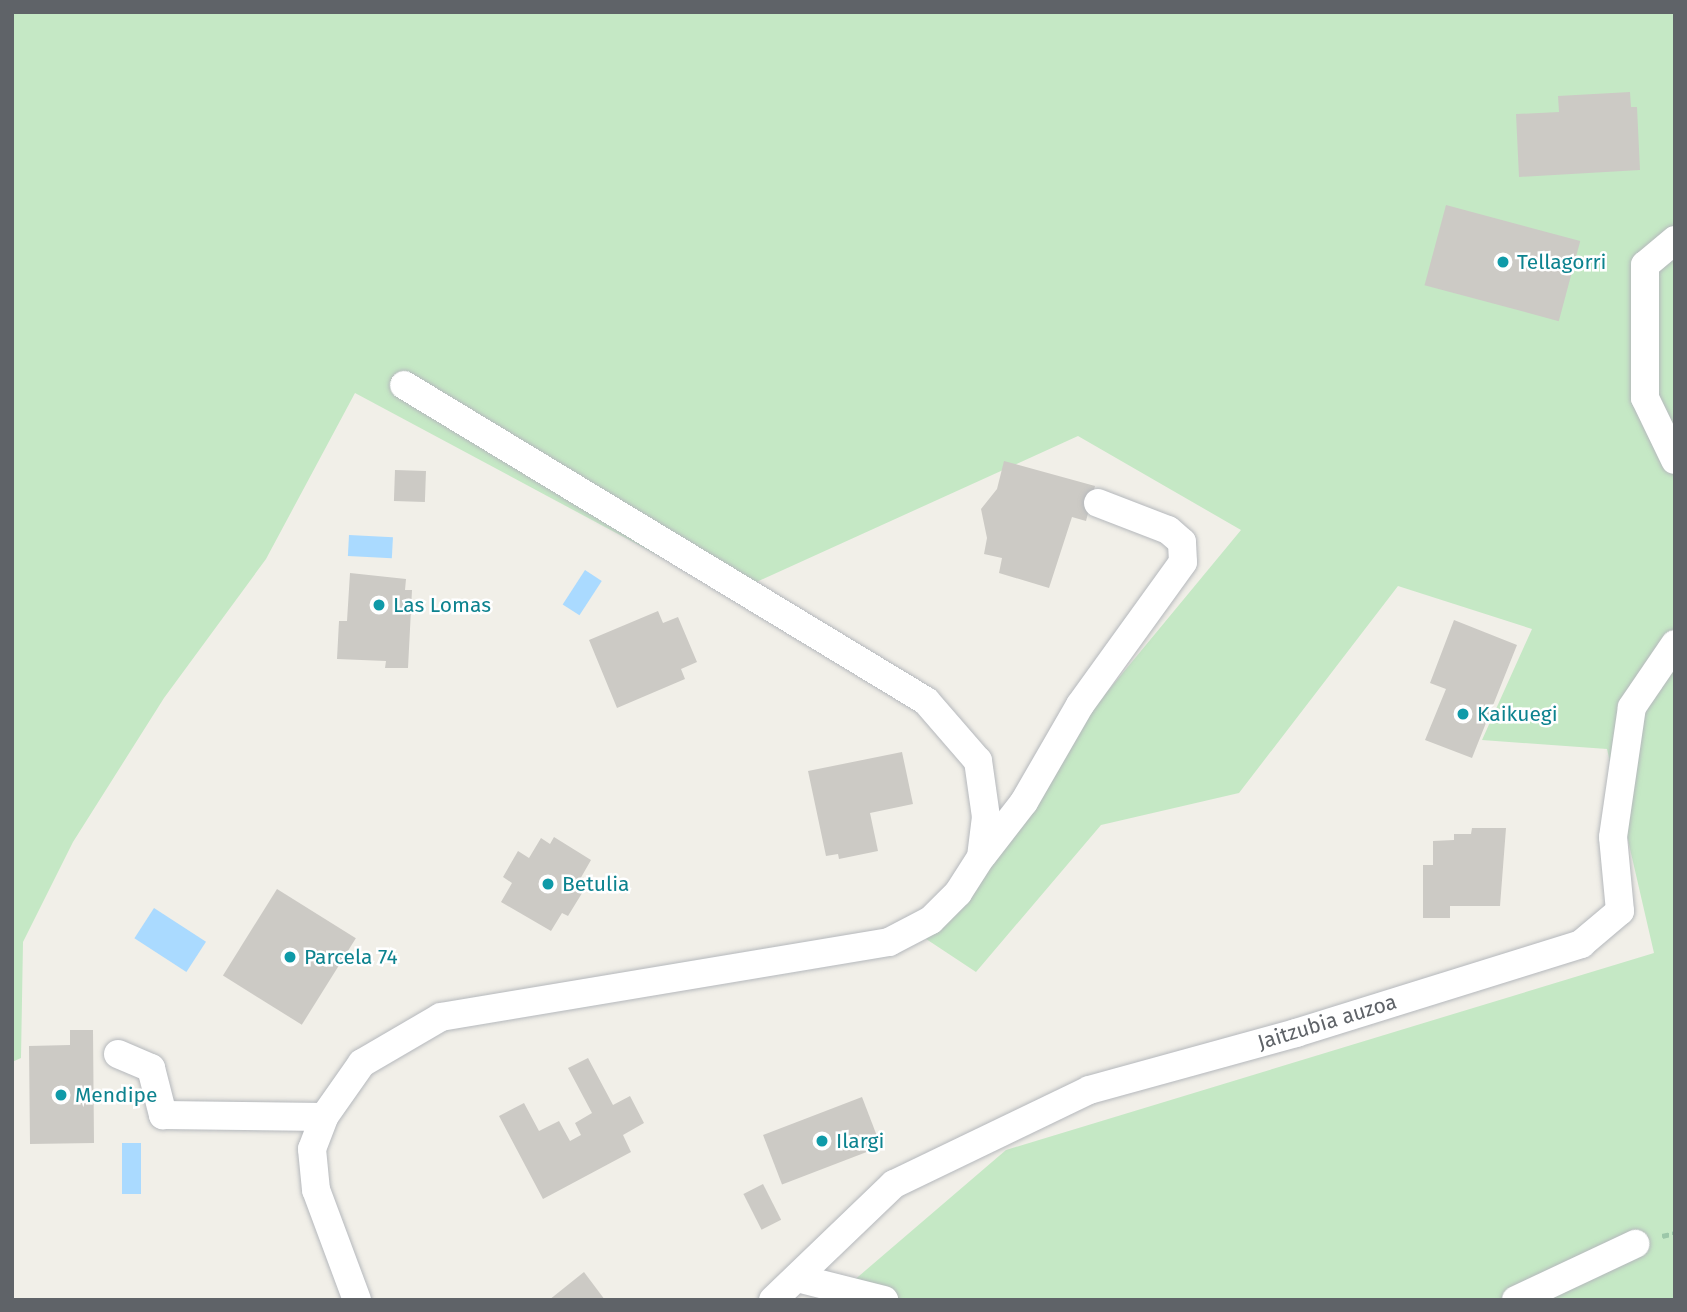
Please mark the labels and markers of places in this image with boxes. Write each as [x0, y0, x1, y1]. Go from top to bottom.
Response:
place label: Tellagorri [1517, 249, 1607, 275]
marker: Tellagorri [1495, 254, 1511, 270]
place label: Las Lomas [393, 592, 491, 618]
marker: Las Lomas [371, 597, 387, 613]
place label: Kaikuegi [1477, 701, 1558, 727]
marker: Kaikuegi [1455, 706, 1471, 722]
place label: Betulia [562, 871, 630, 897]
marker: Betulia [540, 876, 556, 892]
place label: Parcela 74 [304, 944, 398, 970]
marker: Parcela 74 [282, 949, 298, 965]
place label: Mendipe [75, 1082, 157, 1108]
marker: Mendipe [53, 1087, 69, 1103]
place label: Ilargi [836, 1128, 884, 1154]
marker: Ilargi [814, 1133, 830, 1149]

